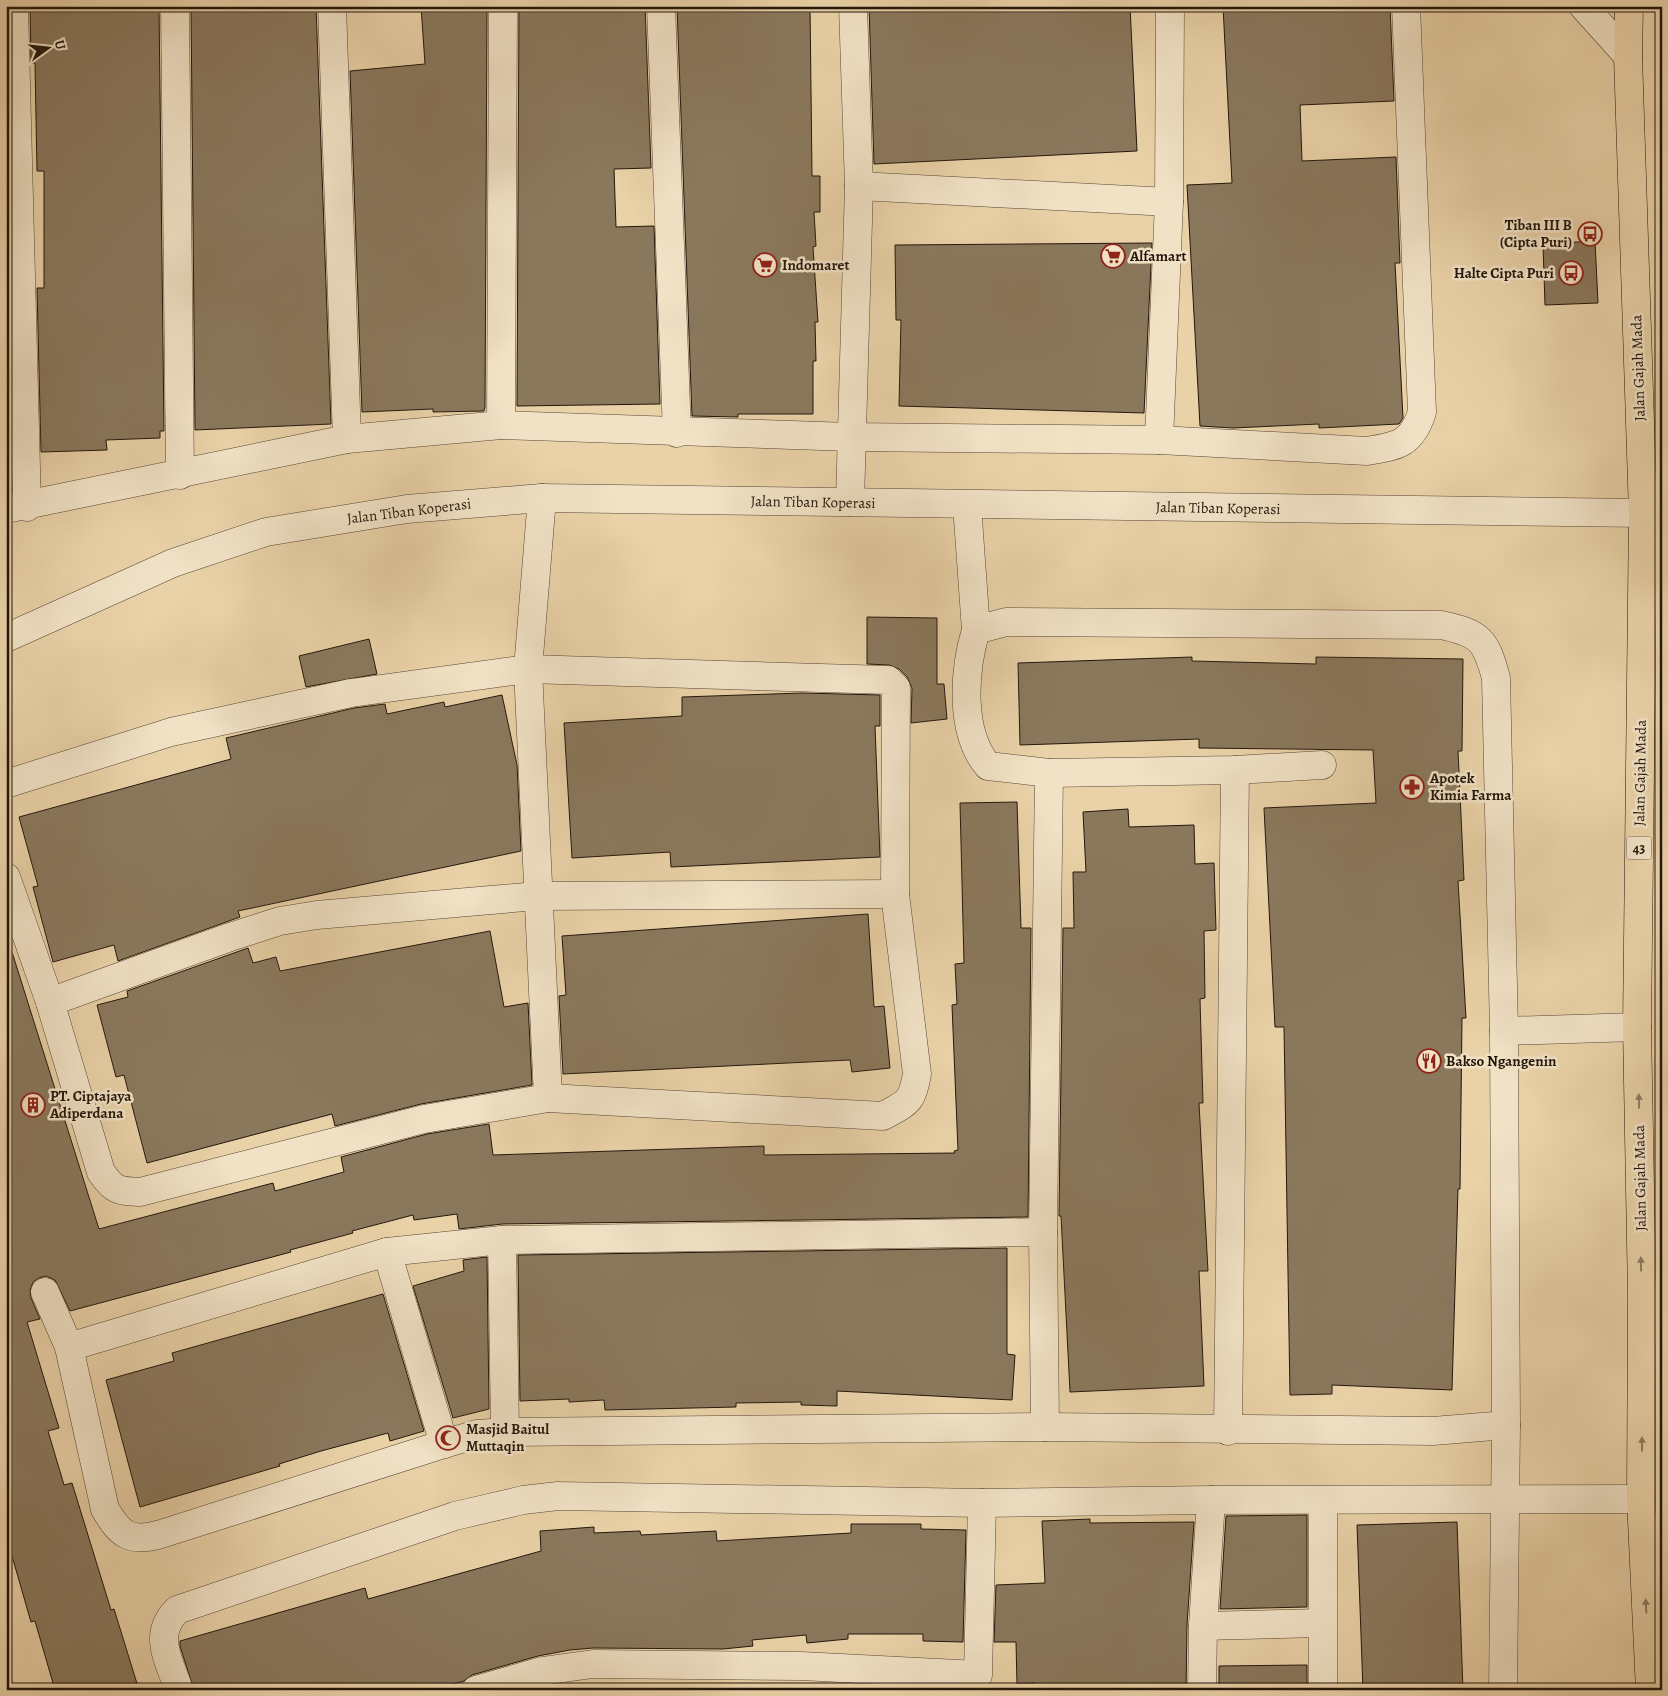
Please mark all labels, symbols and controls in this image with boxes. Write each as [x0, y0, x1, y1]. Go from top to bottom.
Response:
north arrow [22, 22, 72, 72]
text: U [50, 38, 70, 52]
place label: Tiban III B (Cipta Puri) [1500, 215, 1572, 252]
bus stop icon: Tiban III B (Cipta Puri) [1577, 221, 1603, 247]
supermarket icon: Alfamart [1100, 243, 1126, 269]
place label: Alfamart [1129, 246, 1186, 266]
supermarket icon: Indomaret [752, 252, 778, 278]
place label: Indomaret [782, 255, 849, 275]
bus stop icon: Halte Cipta Puri [1558, 260, 1584, 286]
place label: Halte Cipta Puri [1454, 263, 1555, 283]
street label: Jalan Gajah Mada [1626, 314, 1650, 422]
street label: Jalan Tiban Koperasi [750, 491, 876, 513]
street label: Jalan Tiban Koperasi [346, 493, 472, 529]
street label: Jalan Tiban Koperasi [1155, 497, 1281, 519]
street label: Jalan Gajah Mada [1629, 720, 1651, 826]
place label: Apotek Kimia Farma [1429, 768, 1512, 805]
pharmacy icon: Apotek Kimia Farma [1399, 774, 1425, 800]
road number: 43 [1626, 836, 1652, 860]
restaurant icon: Bakso Ngangenin [1416, 1048, 1442, 1074]
place label: Bakso Ngangenin [1446, 1051, 1557, 1071]
place label: PT. Ciptajaya Adiperdana [49, 1086, 132, 1123]
building icon: PT. Ciptajaya Adiperdana [20, 1092, 46, 1118]
one-way arrow [1634, 1093, 1642, 1109]
street label: Jalan Gajah Mada [1629, 1125, 1651, 1231]
one-way arrow [1637, 1255, 1645, 1271]
place label: Masjid Baitul Muttaqin [466, 1419, 549, 1456]
mosque icon: Masjid Baitul Muttaqin [435, 1425, 461, 1451]
one-way arrow [1638, 1435, 1646, 1451]
one-way arrow [1642, 1598, 1650, 1614]

